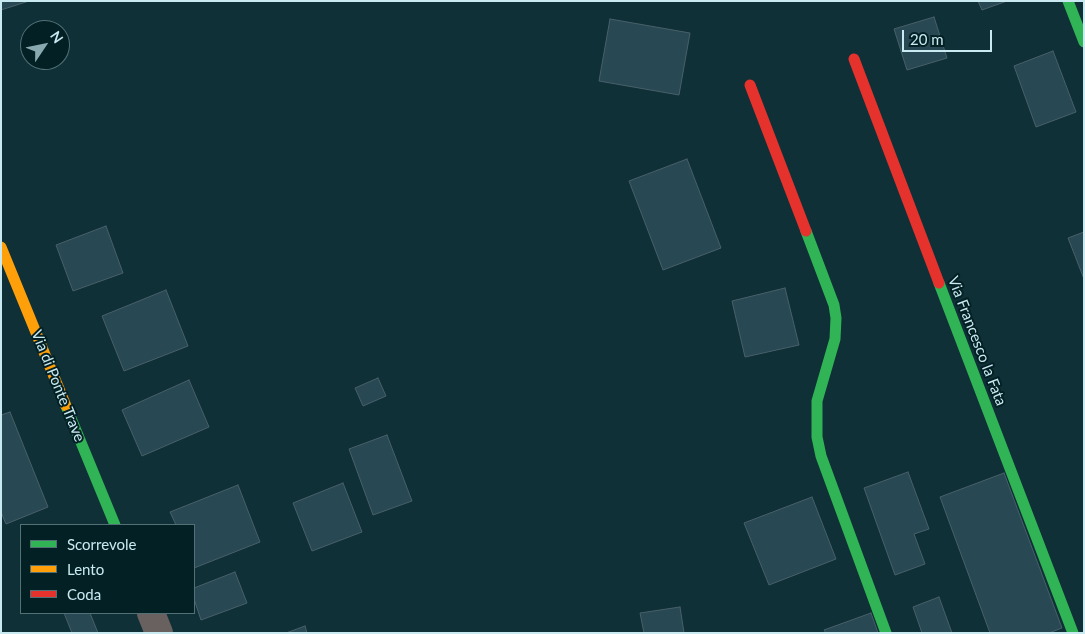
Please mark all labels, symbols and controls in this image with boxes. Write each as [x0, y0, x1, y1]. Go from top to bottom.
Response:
north arrow [20, 20, 70, 70]
scale bar [905, 20, 995, 52]
text: N [47, 28, 67, 46]
text: 20 m [910, 30, 944, 48]
street label: Via Francesco la Fata [944, 274, 1010, 408]
street label: Via di Ponte Trave [27, 328, 89, 444]
legend [20, 524, 195, 614]
text: Scorrevole [67, 535, 137, 553]
text: Lento [67, 560, 104, 578]
text: Coda [67, 585, 101, 603]

